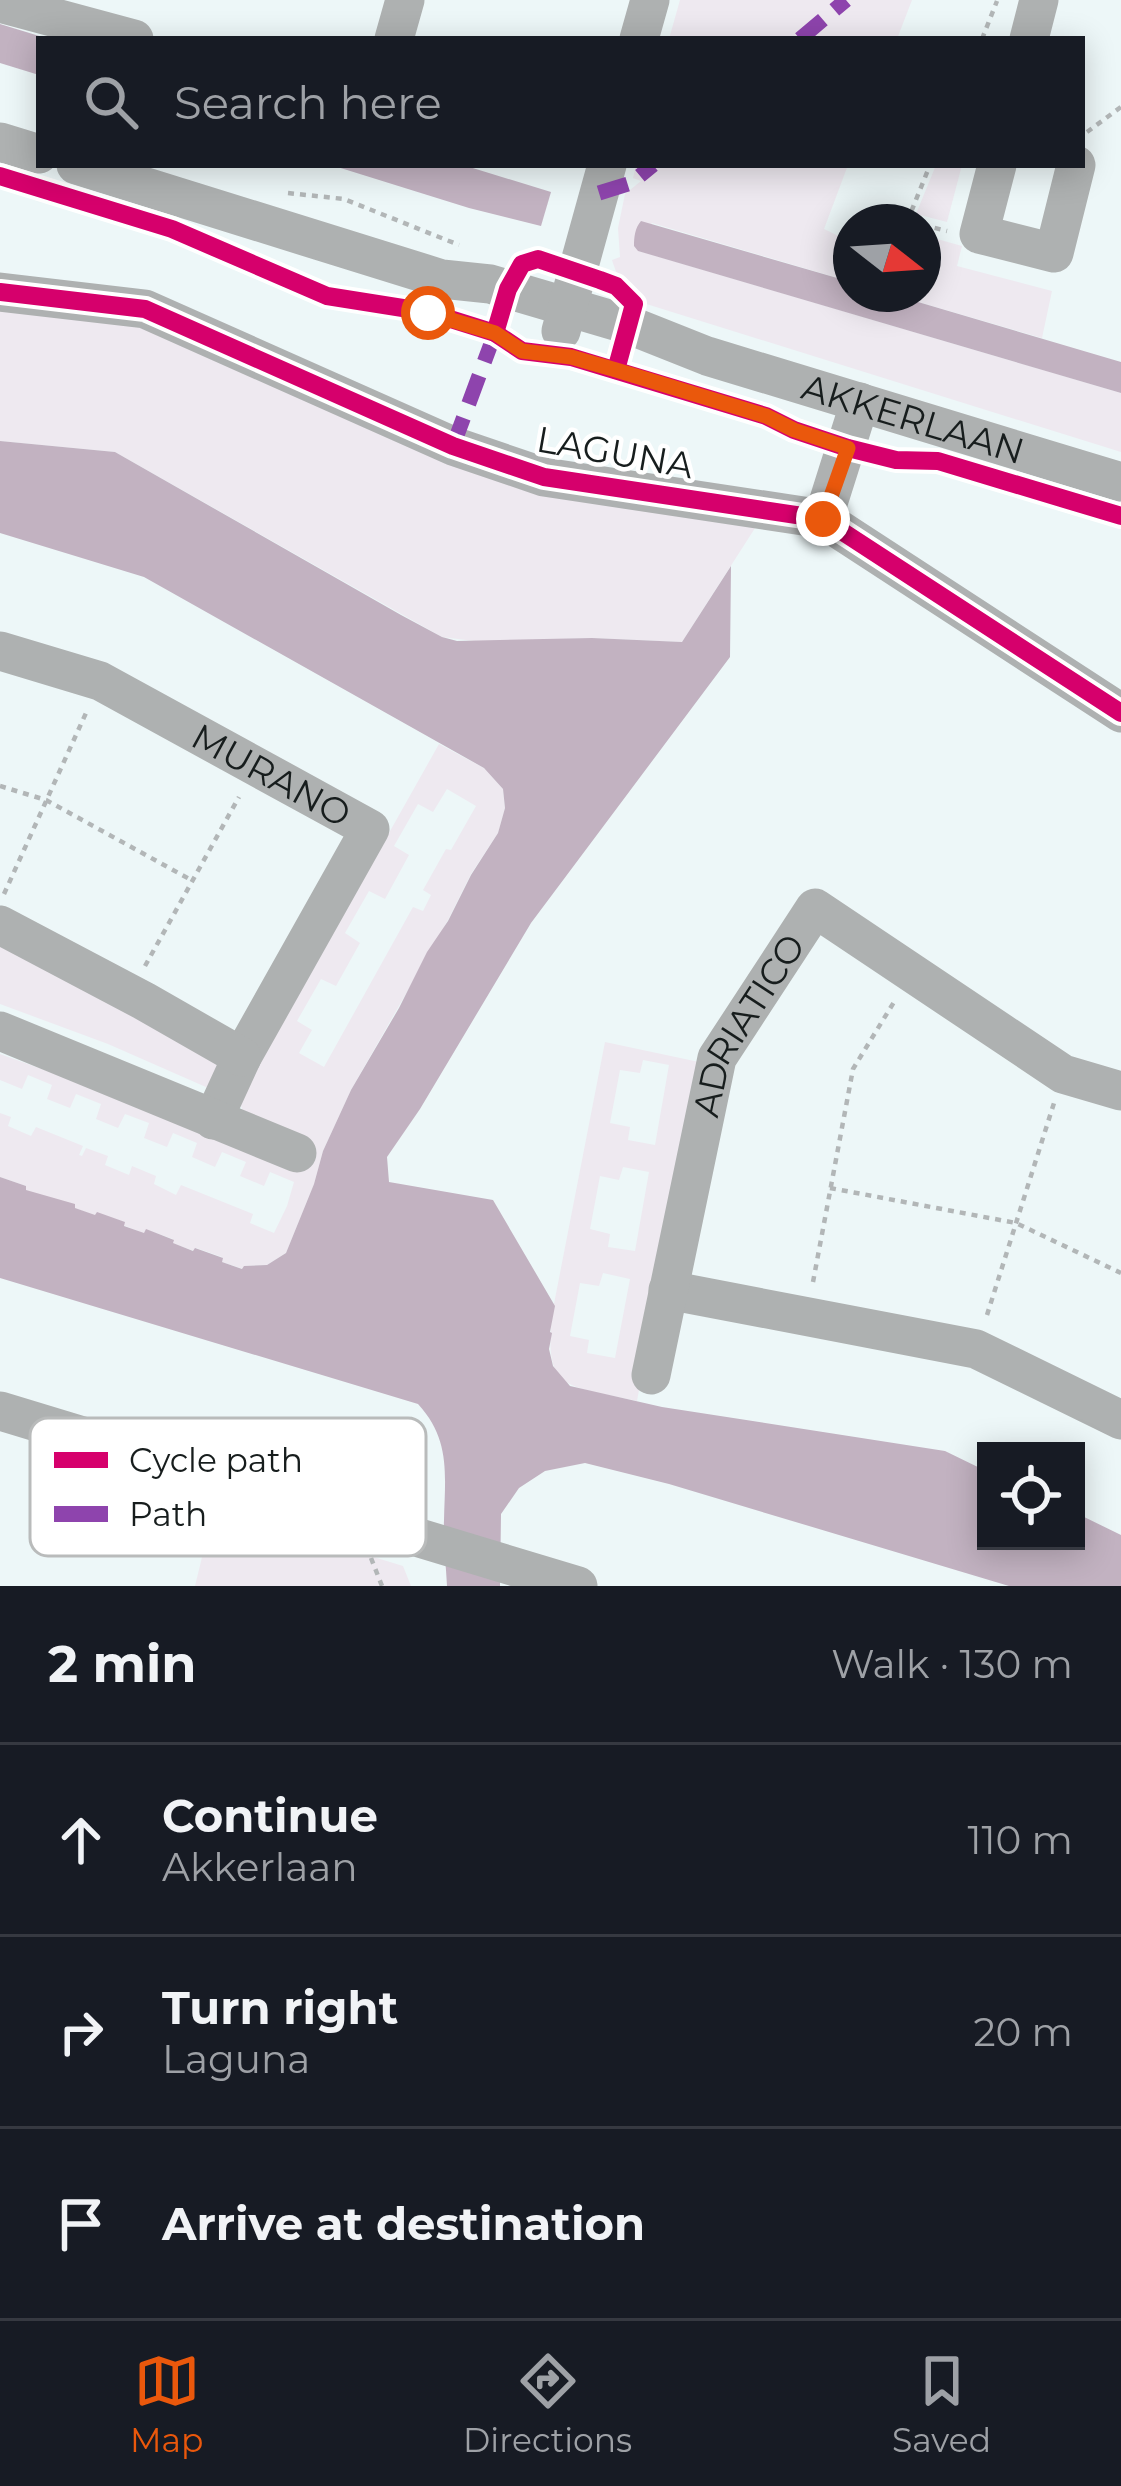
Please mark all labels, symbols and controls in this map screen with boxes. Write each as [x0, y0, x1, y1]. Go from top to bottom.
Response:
search box [36, 36, 1085, 168]
icon: search [78, 69, 144, 135]
text: Search here [174, 75, 442, 130]
north arrow [833, 204, 941, 312]
route start [401, 286, 455, 340]
street label: AKKERLAAN [797, 364, 1029, 473]
street label: LAGUNA [533, 417, 697, 487]
route end [796, 492, 850, 546]
street label: MURANO [185, 714, 358, 836]
street label: ADRIATICO [683, 926, 814, 1121]
legend [30, 1418, 426, 1556]
text: Cycle path [129, 1440, 303, 1480]
map controls [977, 1442, 1085, 1550]
button: locate [977, 1442, 1085, 1550]
text: Path [129, 1494, 207, 1534]
text: 2 min [48, 1633, 197, 1695]
text: Walk · 130 m [831, 1640, 1073, 1688]
text: Continue [162, 1788, 378, 1843]
icon: ahead [48, 1807, 114, 1873]
text: 110 m [967, 1816, 1073, 1864]
text: Akkerlaan [162, 1843, 358, 1891]
text: Turn right [162, 1980, 398, 2035]
icon: right [48, 1999, 114, 2065]
text: 20 m [974, 2008, 1073, 2056]
text: Laguna [162, 2035, 310, 2083]
icon: arrive [48, 2191, 114, 2257]
text: Arrive at destination [162, 2196, 645, 2251]
tab: Map [130, 2348, 203, 2460]
tab: Directions [463, 2348, 632, 2460]
tab: Saved [892, 2348, 991, 2460]

